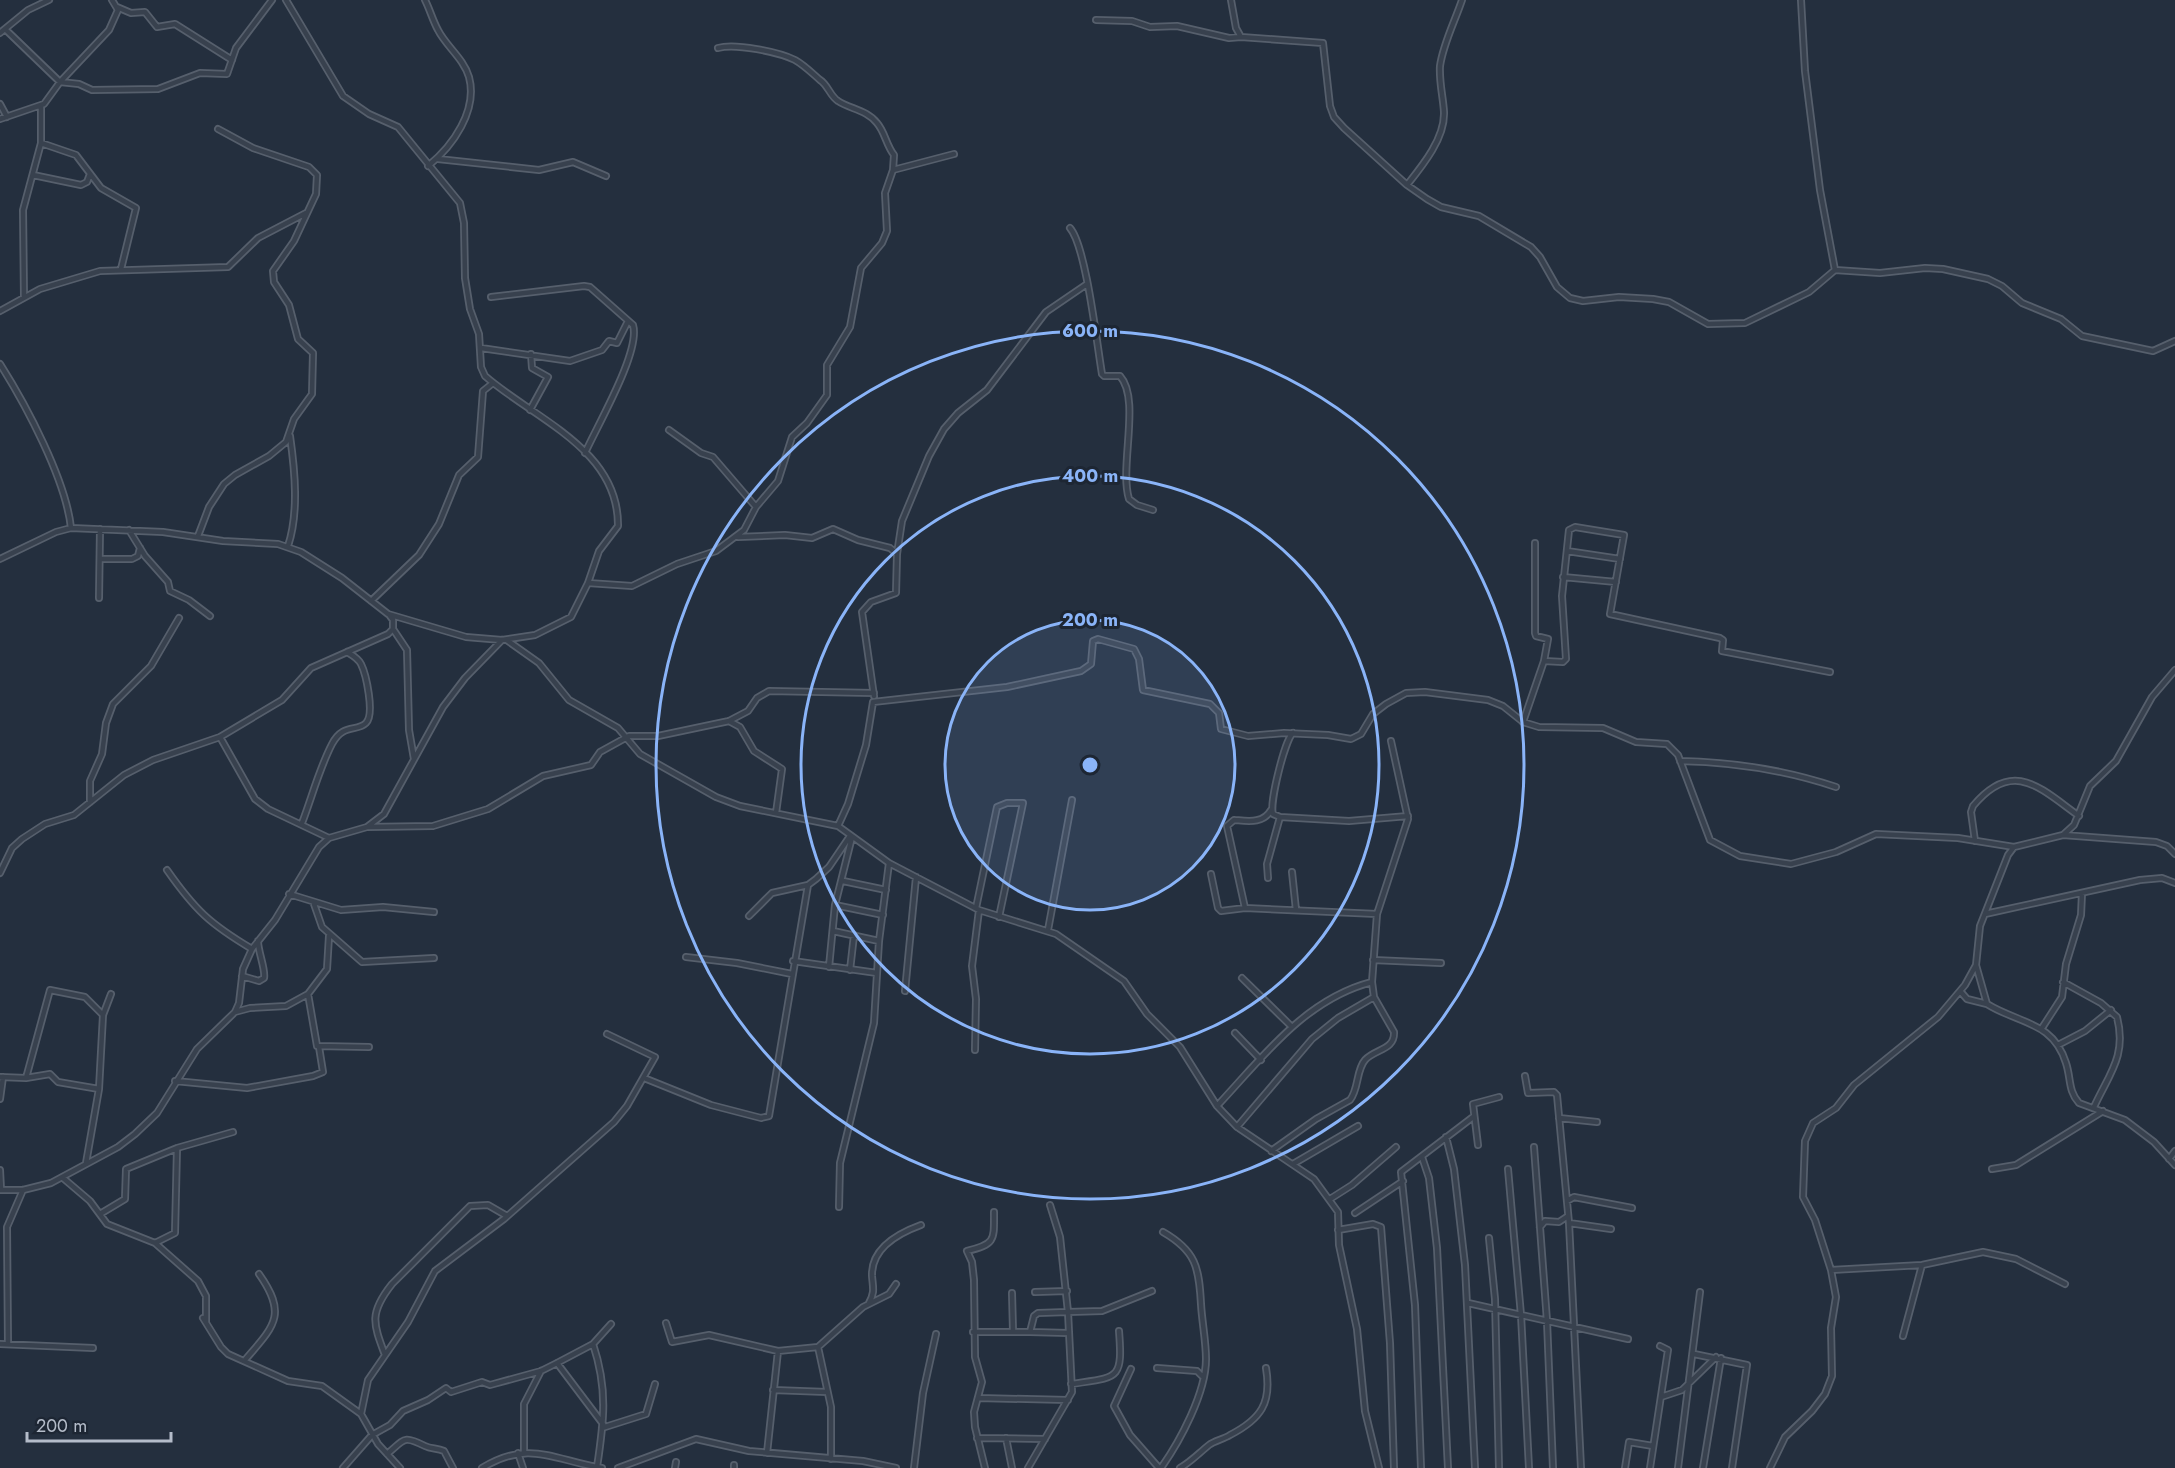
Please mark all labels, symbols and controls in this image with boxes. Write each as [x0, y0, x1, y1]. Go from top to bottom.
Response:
text: 600 m [1062, 318, 1118, 344]
text: 400 m [1062, 463, 1118, 489]
text: 200 m [1062, 607, 1118, 633]
centre of rings [1080, 755, 1100, 775]
scale bar [27, 1405, 171, 1443]
text: 200 m [36, 1413, 87, 1439]

